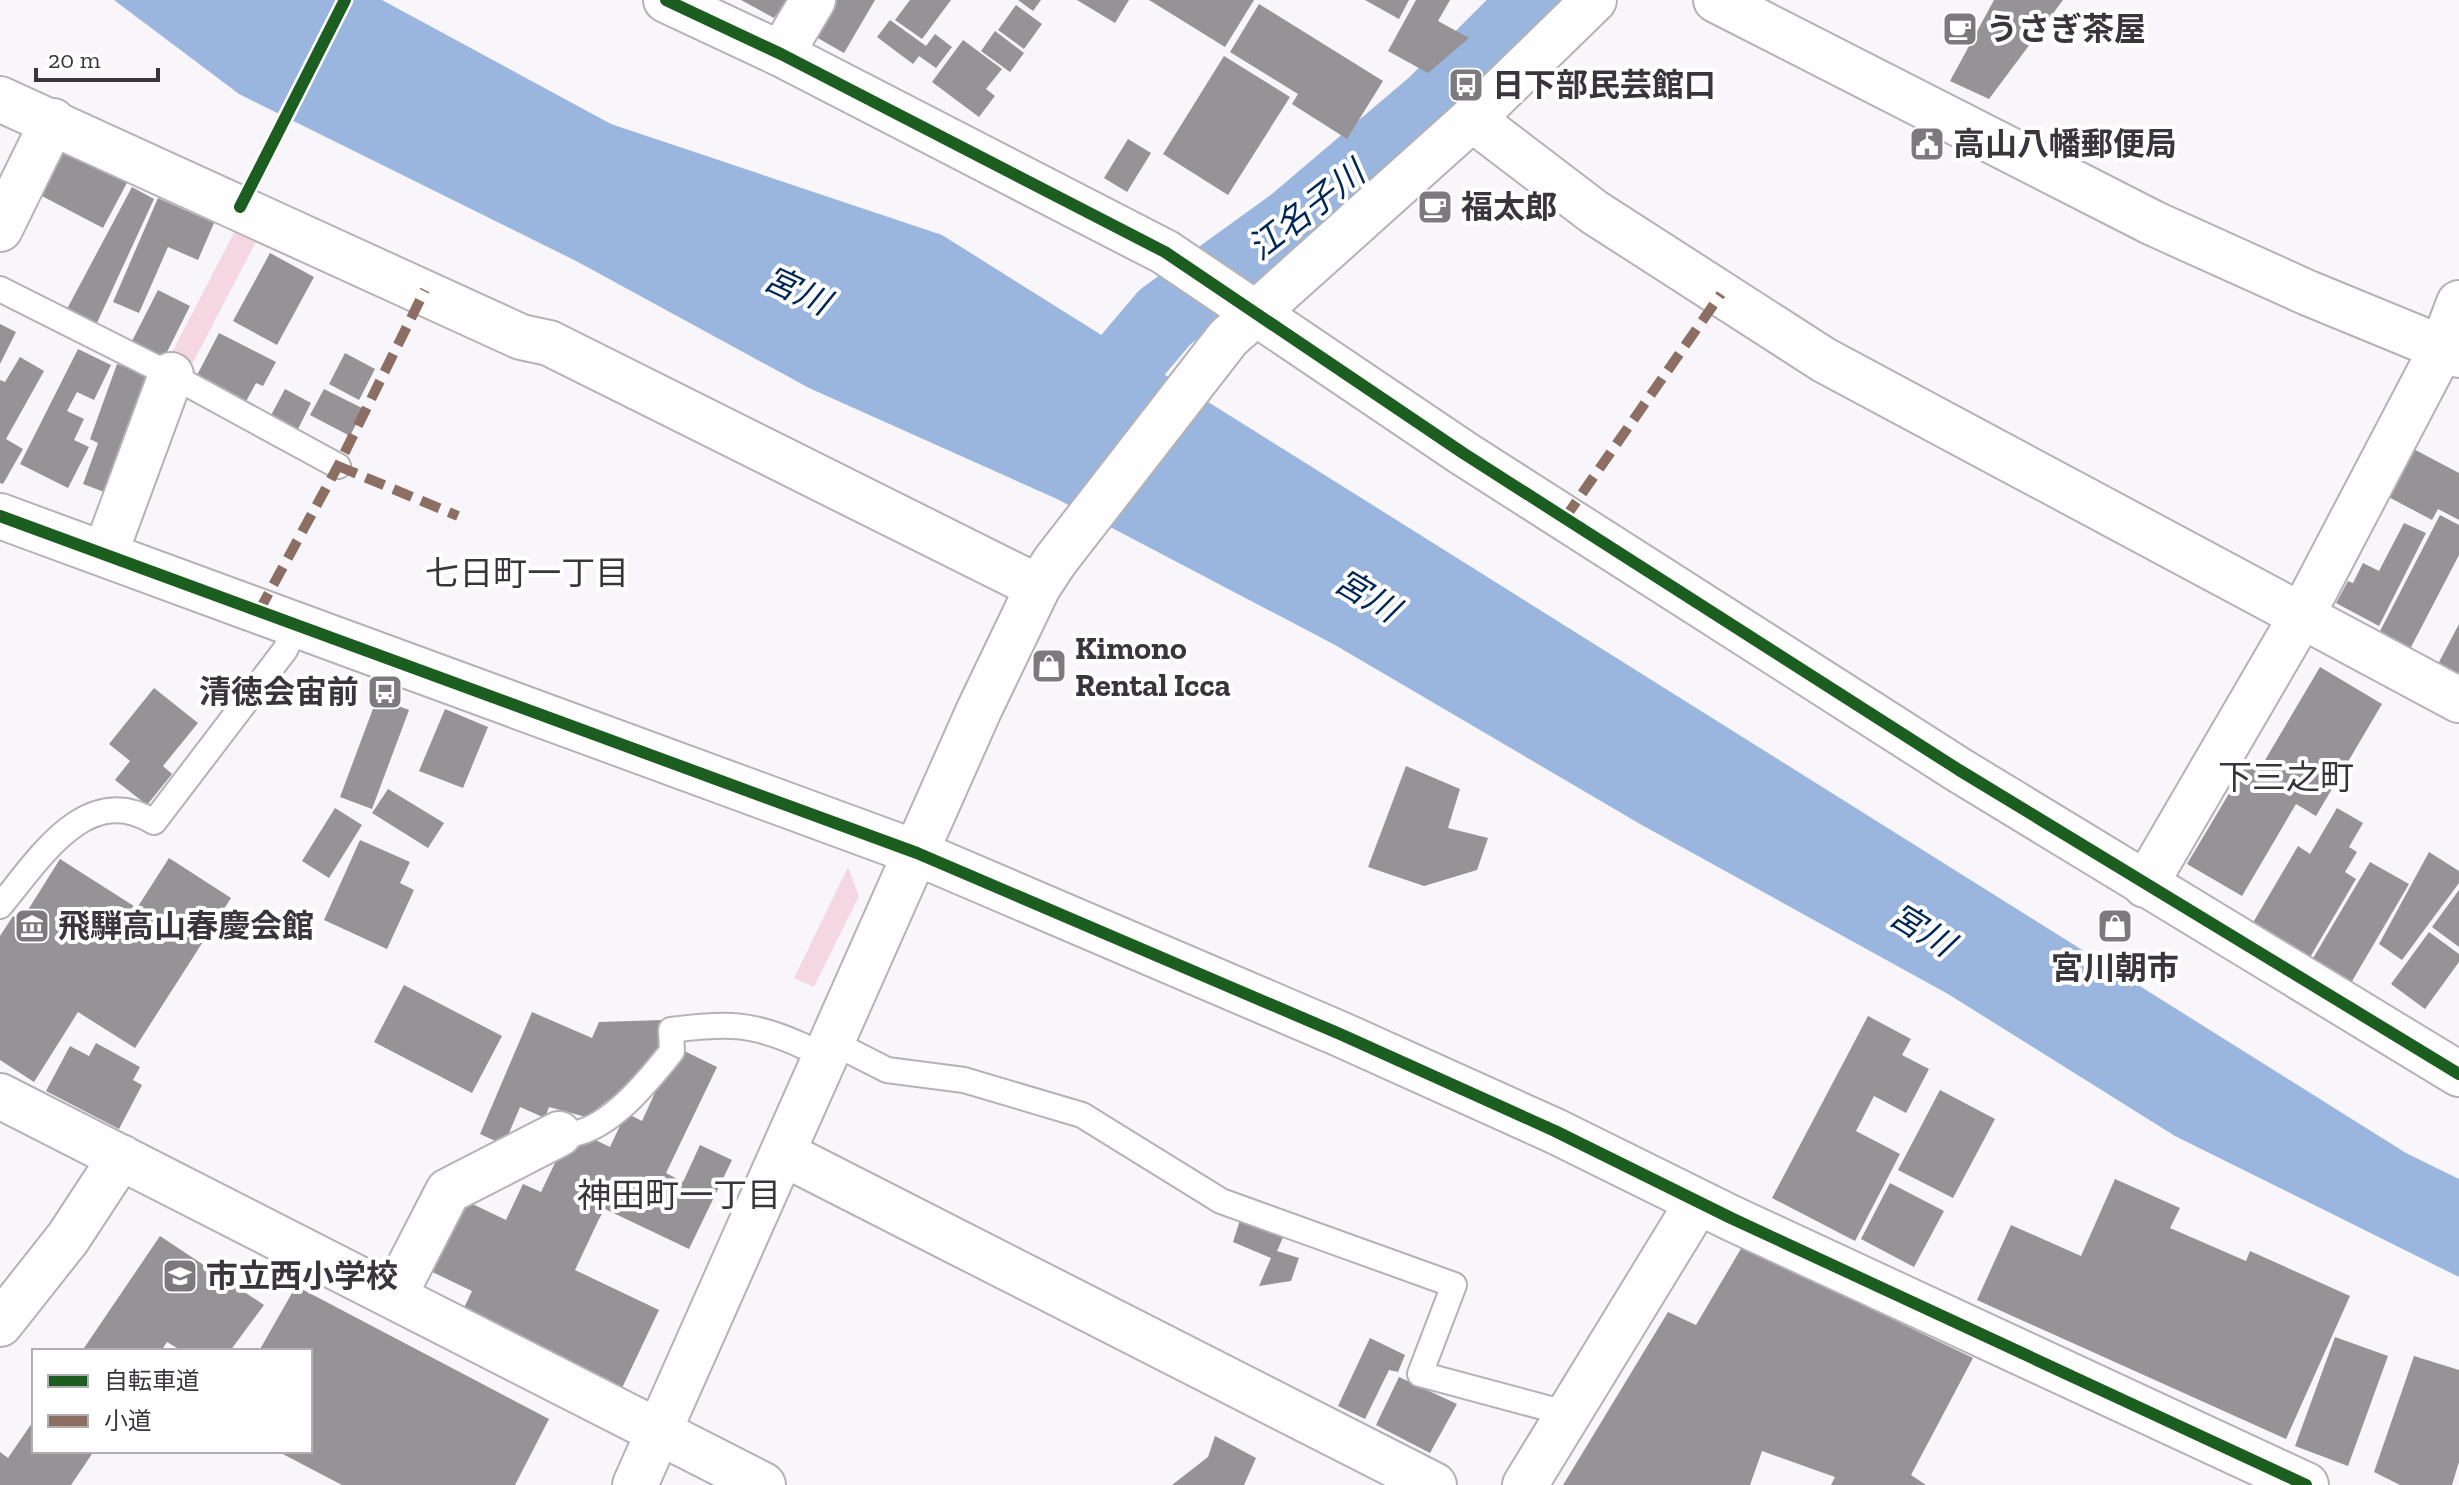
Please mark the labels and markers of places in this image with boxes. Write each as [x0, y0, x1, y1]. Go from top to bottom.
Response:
cafe icon: うさぎ茶屋 [1941, 10, 1979, 48]
place label: うさぎ茶屋 [1986, 10, 2146, 48]
bus stop icon: 日下部民芸館口 [1447, 66, 1485, 104]
place label: 日下部民芸館口 [1492, 66, 1716, 104]
public building icon: 高山八幡郵便局 [1908, 125, 1946, 163]
place label: 高山八幡郵便局 [1953, 125, 2177, 163]
cafe icon: 福太郎 [1416, 188, 1454, 226]
place label: 福太郎 [1461, 188, 1557, 226]
place label: Kimono Rental Icca [1075, 629, 1231, 704]
shop icon: Kimono Rental Icca [1030, 647, 1068, 685]
place label: 清徳会宙前 [199, 673, 359, 711]
bus stop icon: 清徳会宙前 [366, 673, 404, 711]
museum icon: 飛騨高山春慶会館 [13, 907, 51, 945]
place label: 飛騨高山春慶会館 [58, 907, 314, 945]
shop icon: 宮川朝市 [2096, 907, 2134, 945]
place label: 宮川朝市 [2051, 949, 2179, 987]
school or university icon: 市立西小学校 [161, 1257, 199, 1295]
place label: 市立西小学校 [206, 1257, 398, 1295]

